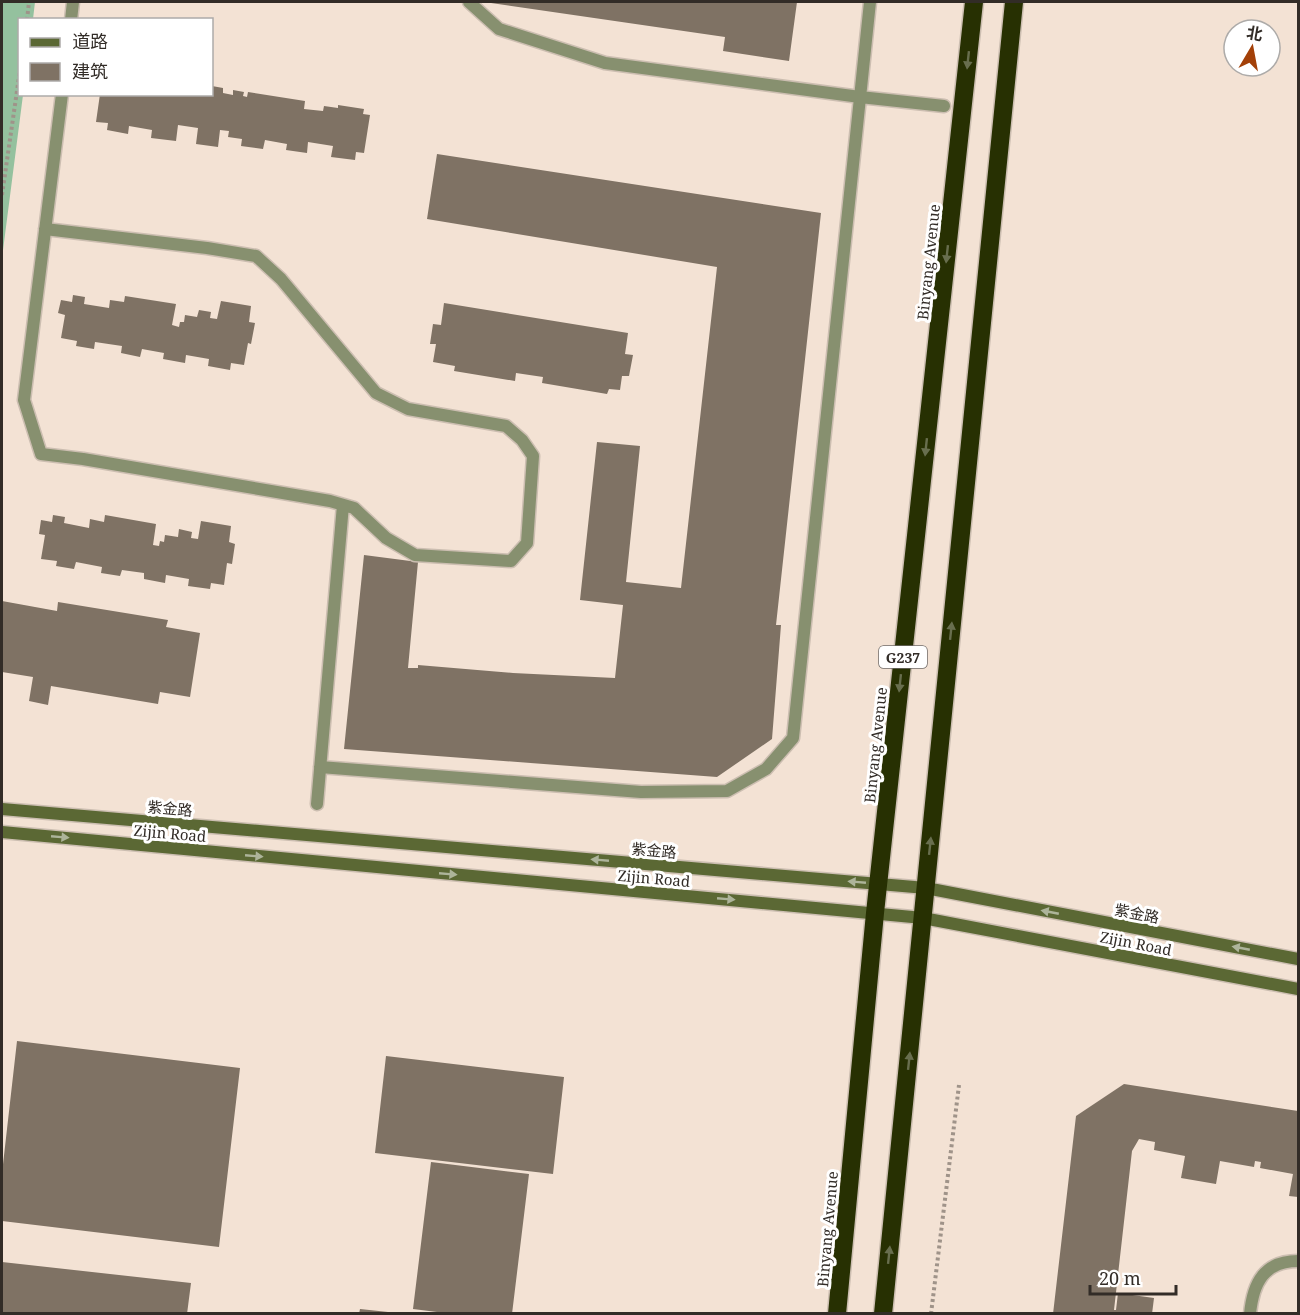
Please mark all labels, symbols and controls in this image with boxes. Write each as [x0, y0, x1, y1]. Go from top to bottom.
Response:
legend [18, 18, 213, 96]
north arrow [1222, 18, 1282, 78]
text: 北 [1245, 21, 1264, 45]
text: 道路 [72, 29, 108, 53]
one-way arrow [963, 50, 973, 69]
text: 建筑 [72, 59, 108, 83]
street label: Binyang Avenue [912, 203, 944, 321]
one-way arrow [942, 244, 952, 263]
one-way arrow [921, 438, 931, 457]
one-way arrow [946, 622, 956, 641]
road number: G237 [879, 646, 927, 668]
one-way arrow [895, 674, 905, 693]
street label: Binyang Avenue [859, 686, 891, 804]
street label: 紫金路 [147, 796, 193, 820]
street label: Zijin Road [133, 820, 207, 846]
one-way arrow [50, 833, 69, 842]
one-way arrow [925, 837, 935, 856]
street label: 紫金路 [631, 838, 677, 862]
one-way arrow [244, 851, 263, 860]
one-way arrow [590, 855, 609, 865]
street label: Zijin Road [617, 865, 691, 891]
one-way arrow [439, 869, 458, 879]
one-way arrow [848, 877, 867, 887]
one-way arrow [716, 894, 735, 904]
street label: 紫金路 [1113, 899, 1161, 927]
one-way arrow [1040, 907, 1059, 916]
street label: Zijin Road [1098, 926, 1174, 960]
one-way arrow [1231, 943, 1250, 952]
one-way arrow [904, 1052, 913, 1071]
street label: Binyang Avenue [812, 1170, 842, 1288]
one-way arrow [884, 1246, 894, 1265]
scale bar [1090, 1258, 1176, 1296]
text: 20 m [1099, 1266, 1141, 1290]

